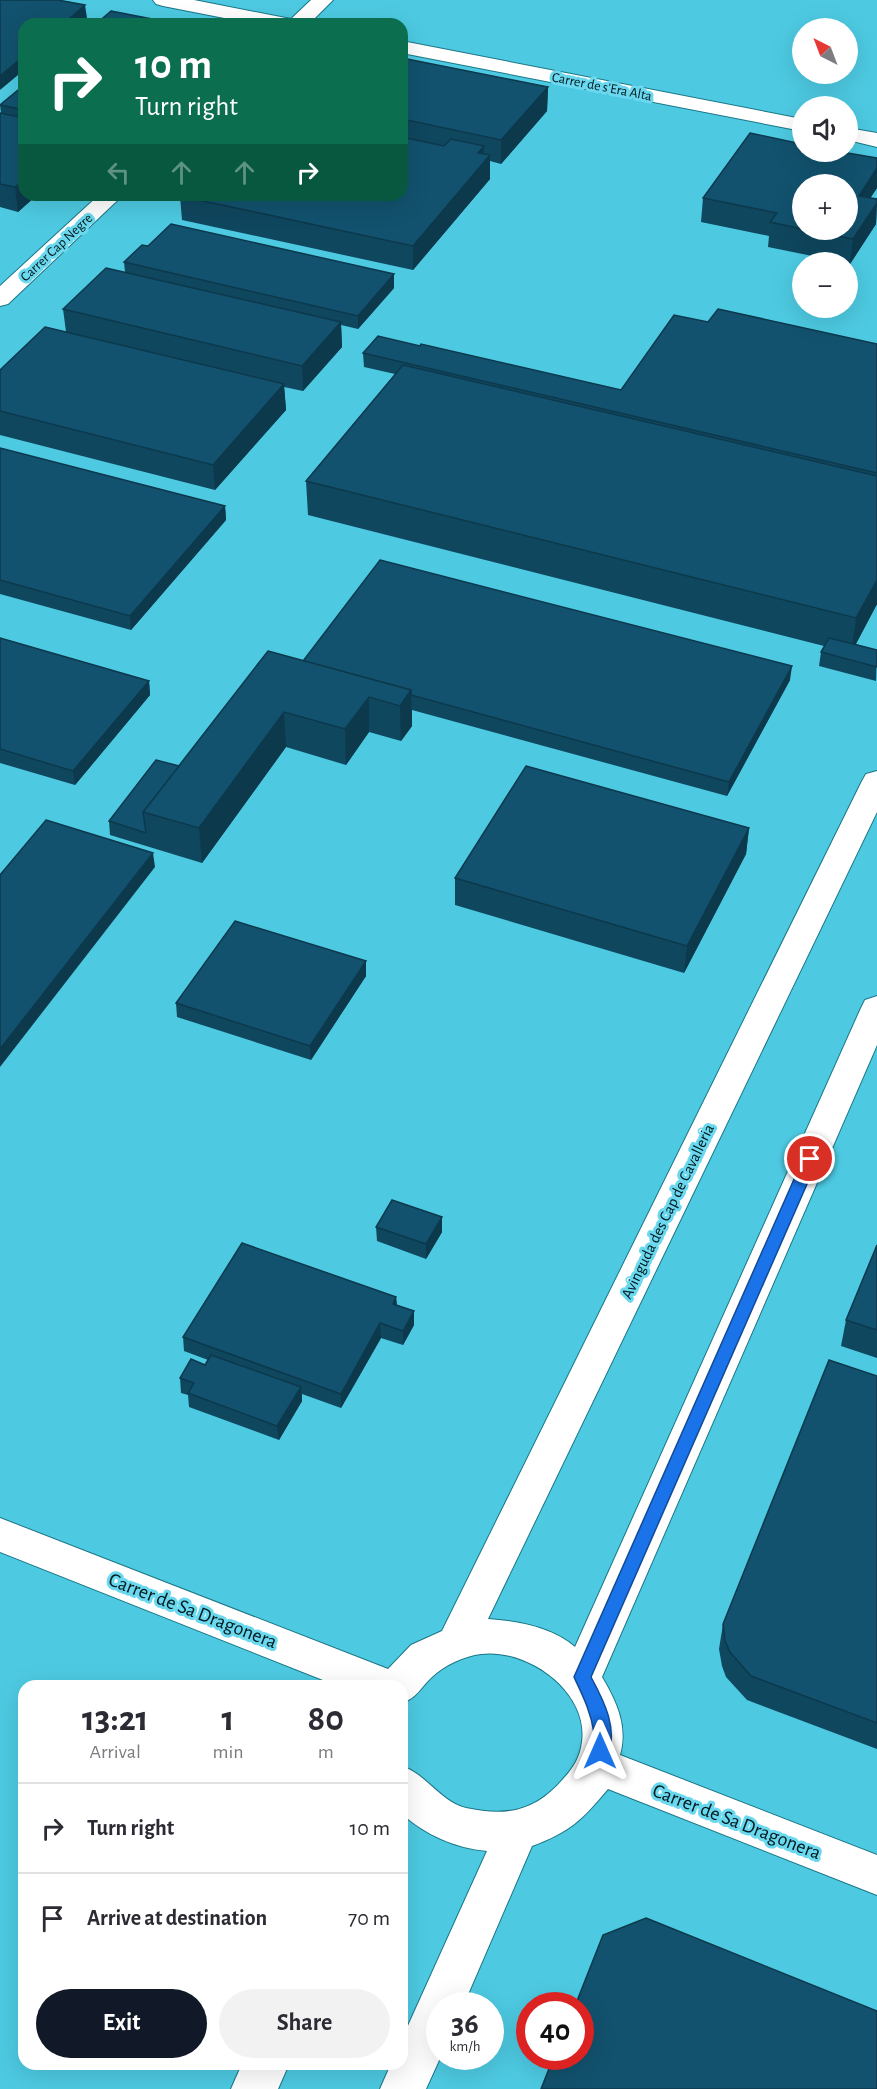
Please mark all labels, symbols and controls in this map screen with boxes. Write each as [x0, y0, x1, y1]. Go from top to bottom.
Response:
north arrow [792, 18, 858, 84]
map controls [792, 18, 858, 318]
icon: right [36, 42, 114, 120]
text: 10 m [135, 44, 212, 86]
street label: Carrer de s'Era Alta [551, 70, 654, 104]
text: Turn right [135, 93, 238, 120]
button: sound [792, 96, 858, 162]
icon: left [102, 156, 135, 189]
icon: ahead [165, 156, 198, 189]
icon: ahead [228, 156, 261, 189]
icon: right [291, 156, 324, 189]
button: + [792, 174, 858, 240]
street label: Carrer Cap Negre [18, 211, 95, 284]
button: − [792, 252, 858, 318]
street label: Avinguda des Cap de Cavalleria [619, 1122, 717, 1301]
pin [784, 1133, 835, 1184]
icon: arrive [793, 1142, 826, 1175]
street label: Carrer de Sa Dragonera [106, 1570, 280, 1652]
text: 13:21 [82, 1701, 149, 1737]
text: 1 [222, 1701, 235, 1737]
text: 80 [308, 1701, 344, 1737]
position arrow [568, 1719, 632, 1783]
text: Arrival [90, 1742, 141, 1762]
text: min [212, 1742, 244, 1762]
text: m [318, 1742, 334, 1762]
street label: Carrer de Sa Dragonera [650, 1781, 824, 1863]
icon: right [36, 1812, 69, 1845]
text: Turn right [87, 1817, 174, 1839]
text: 10 m [350, 1817, 390, 1839]
icon: arrive [36, 1902, 69, 1935]
text: Arrive at destination [87, 1907, 267, 1929]
text: 70 m [348, 1907, 390, 1929]
button: Exit [36, 1989, 207, 2058]
button: Share [219, 1989, 390, 2058]
speed limit sign: 40 [516, 1992, 594, 2070]
text: 36 [451, 2009, 479, 2039]
text: km/h [450, 2039, 480, 2054]

